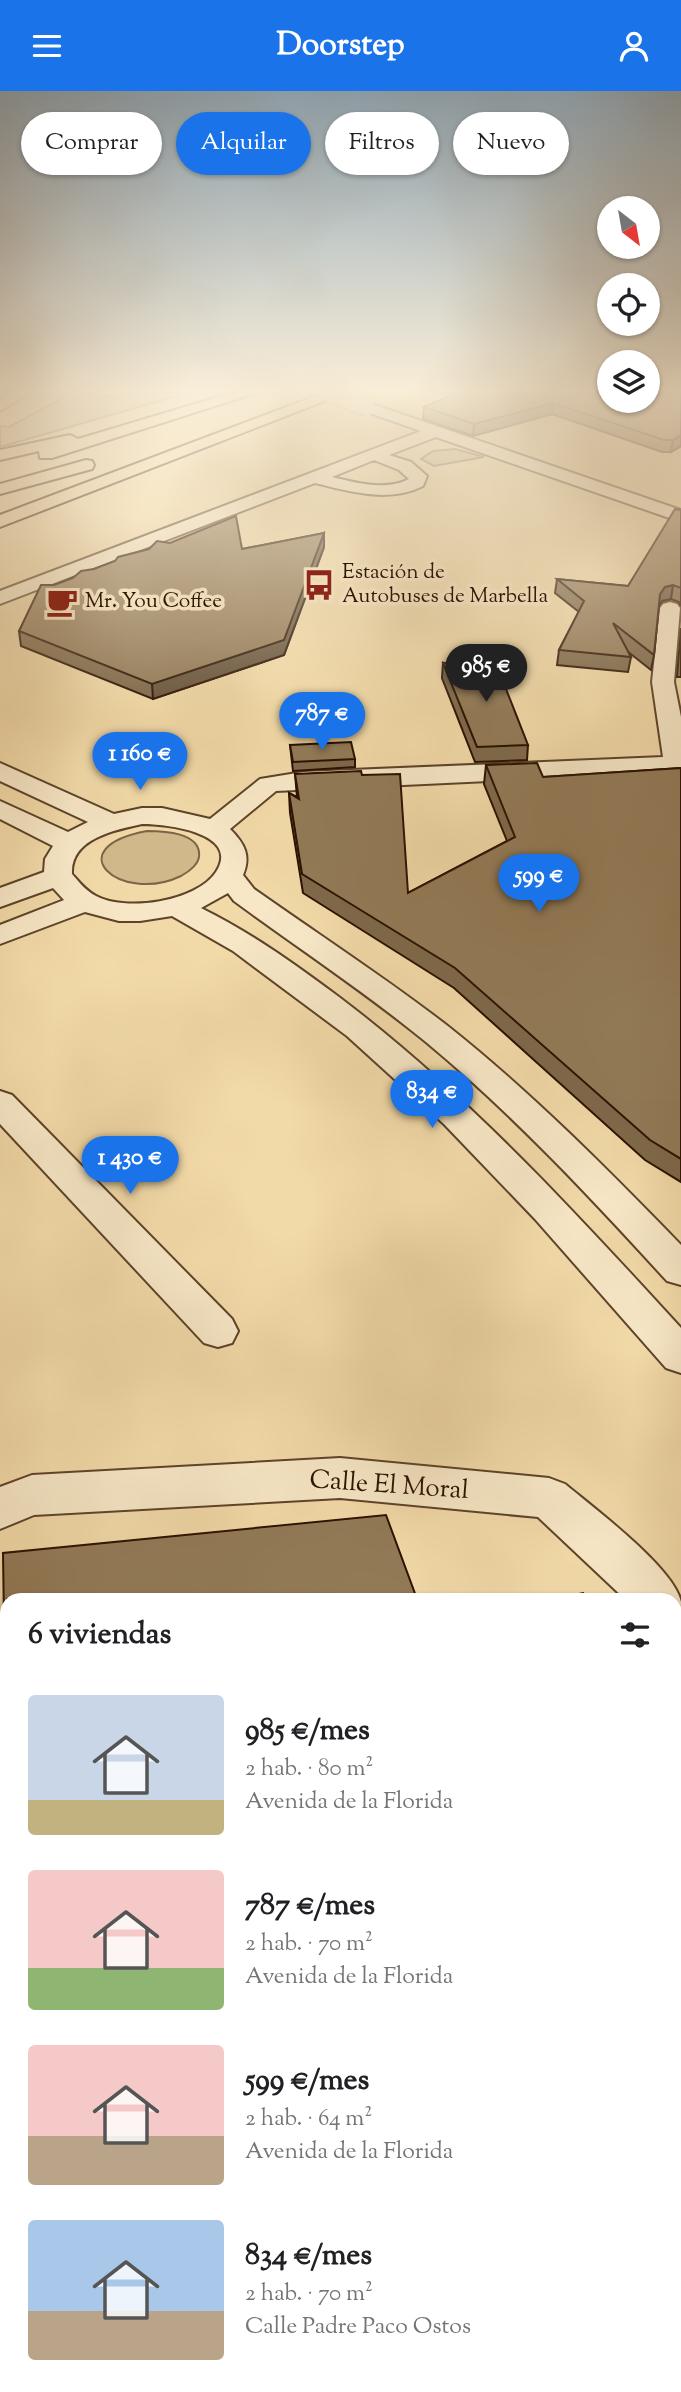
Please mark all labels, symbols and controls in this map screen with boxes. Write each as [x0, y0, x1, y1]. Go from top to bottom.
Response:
text: Doorstep [276, 23, 405, 69]
icon: menu [28, 27, 66, 65]
icon: person [615, 27, 653, 65]
chip: Comprar [21, 112, 162, 175]
chip: Alquilar [176, 112, 311, 175]
chip: Filtros [325, 112, 439, 175]
chip: Nuevo [453, 112, 569, 175]
north arrow [597, 196, 660, 259]
map controls [597, 196, 660, 413]
button: locate [597, 273, 660, 336]
button: layers [597, 350, 660, 413]
place label: Estación de Autobuses de Marbella [342, 558, 548, 612]
bus stop icon: Estación de Autobuses de Marbella [302, 568, 336, 602]
cafe icon: Mr. You Coffee [45, 585, 79, 619]
place label: Mr. You Coffee [85, 587, 222, 617]
pin: 985 € [437, 645, 535, 704]
text: 985 € [461, 650, 511, 683]
pin: 787 € [273, 693, 371, 752]
text: 787 € [295, 698, 349, 731]
pin: 1 160 € [75, 733, 205, 792]
text: 1 160 € [108, 738, 172, 771]
pin: 599 € [490, 855, 588, 914]
text: 599 € [514, 860, 564, 893]
pin: 834 € [383, 1070, 481, 1130]
text: 834 € [406, 1076, 458, 1109]
pin: 1 430 € [65, 1137, 195, 1196]
text: 1 430 € [98, 1142, 162, 1175]
street label: Calle El Moral [308, 1462, 470, 1510]
text: 6 viviendas [28, 1614, 171, 1657]
icon: filters [616, 1616, 654, 1654]
text: 985 €/mes [245, 1710, 370, 1753]
icon: home [84, 1723, 168, 1807]
text: 2 hab. · 80 m² [245, 1753, 373, 1786]
text: Avenida de la Florida [245, 1786, 453, 1819]
text: 787 €/mes [245, 1885, 375, 1928]
icon: home [84, 1898, 168, 1982]
text: 2 hab. · 70 m² [245, 1928, 373, 1961]
text: Avenida de la Florida [245, 1961, 453, 1994]
text: 599 €/mes [245, 2060, 369, 2103]
icon: home [84, 2073, 168, 2157]
text: 2 hab. · 64 m² [245, 2103, 372, 2136]
text: Avenida de la Florida [245, 2136, 453, 2169]
text: 834 €/mes [245, 2235, 372, 2278]
icon: home [84, 2248, 168, 2332]
text: 2 hab. · 70 m² [245, 2278, 373, 2311]
text: Calle Padre Paco Ostos [245, 2311, 471, 2344]

